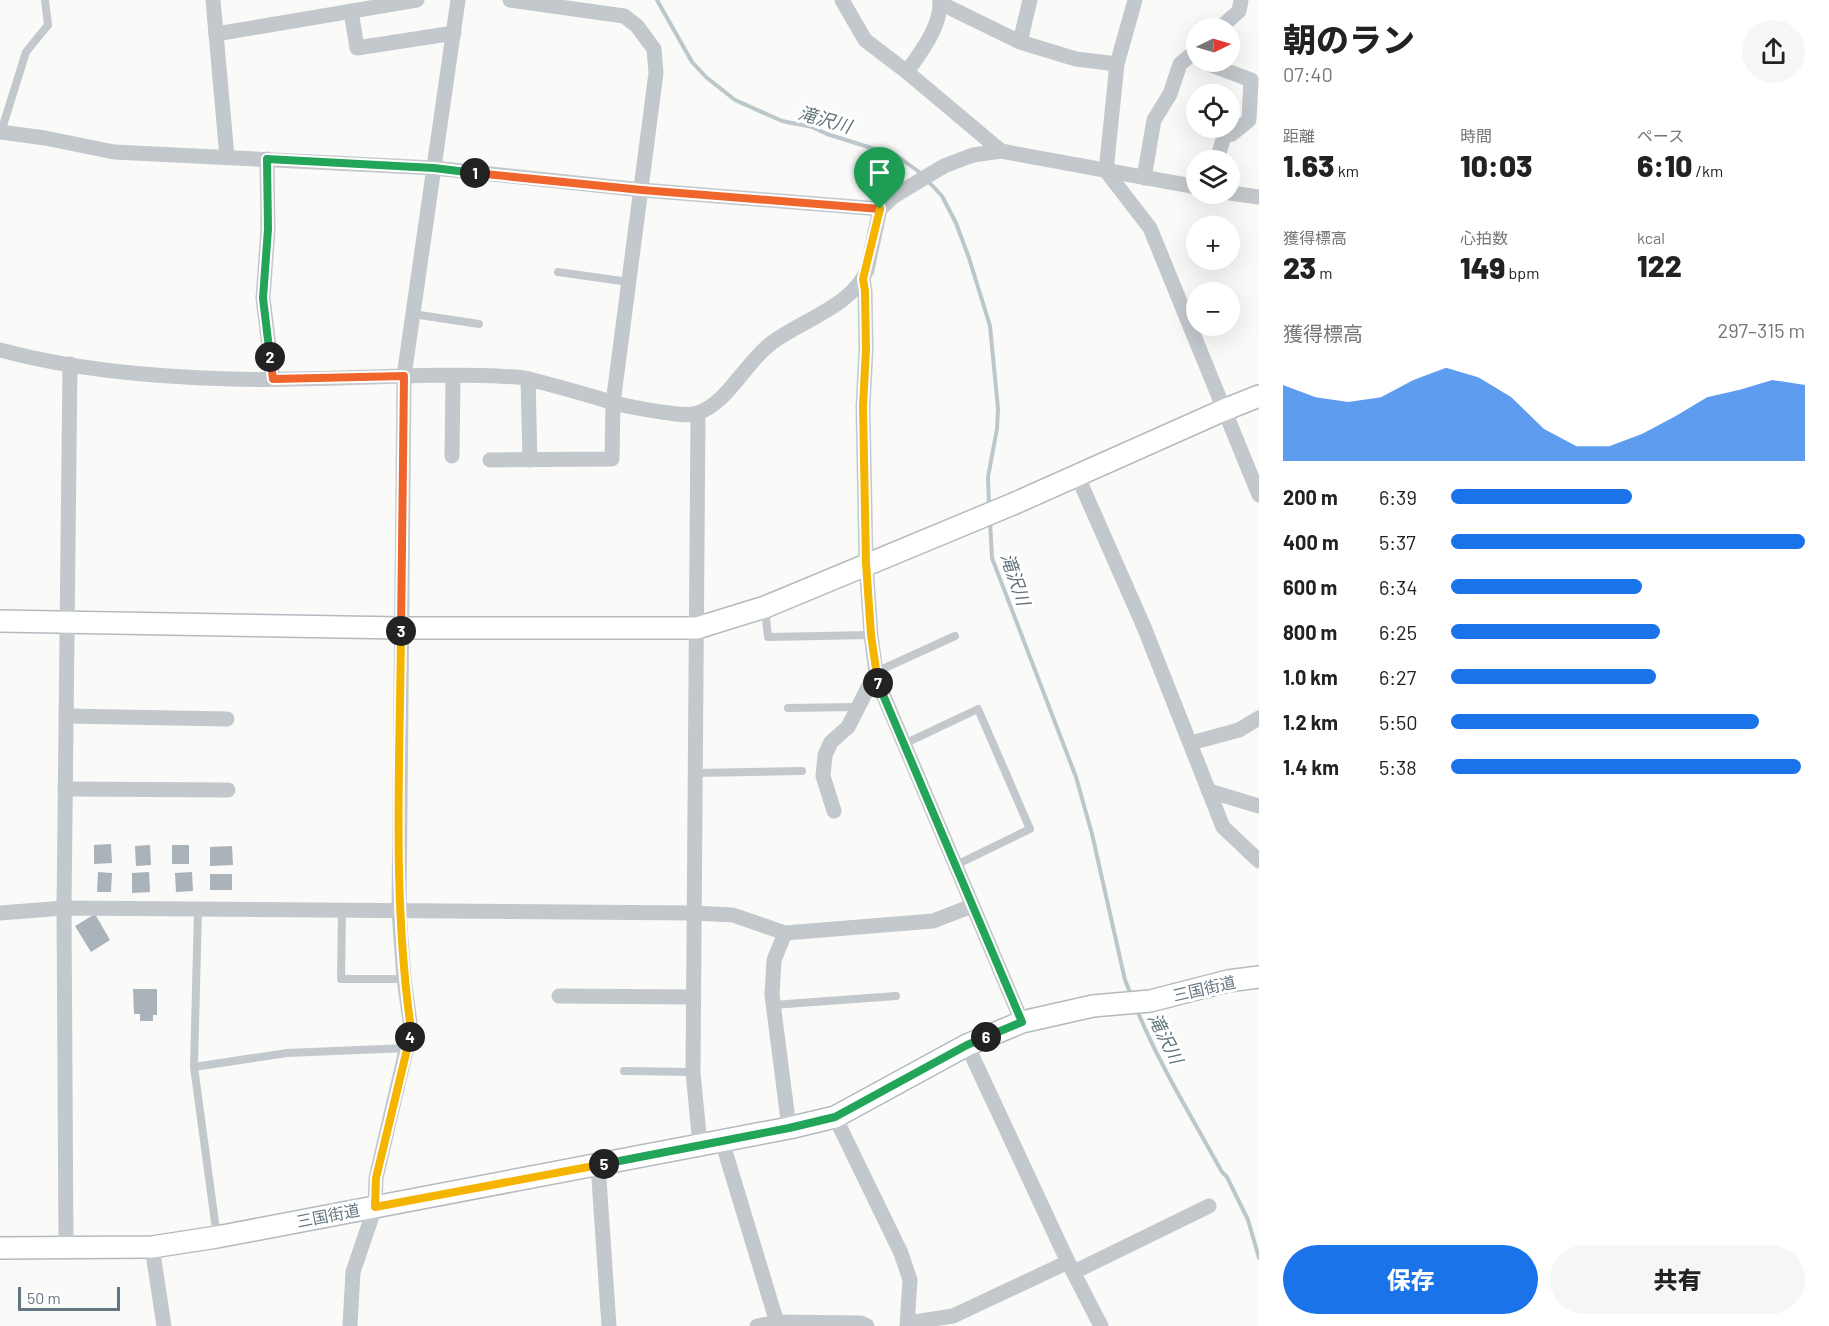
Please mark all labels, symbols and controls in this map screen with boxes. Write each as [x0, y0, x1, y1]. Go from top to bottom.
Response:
north arrow [1186, 18, 1240, 72]
map controls [1186, 18, 1240, 336]
text: 朝のラン [1283, 19, 1415, 59]
button: share [1742, 20, 1805, 83]
text: 07:40 [1283, 62, 1333, 86]
button: locate [1186, 84, 1240, 138]
water label: 滝沢川 [796, 101, 856, 138]
text: 距離 [1283, 126, 1315, 145]
text: 時間 [1460, 126, 1492, 145]
text: ペース [1637, 126, 1684, 145]
pin [854, 147, 905, 209]
text: 1.63 [1283, 147, 1334, 183]
text: 10:03 [1460, 147, 1533, 183]
text: 6:10 [1637, 147, 1692, 183]
button: layers [1186, 150, 1240, 204]
icon: arrive [863, 156, 896, 189]
pin: 1 [460, 158, 490, 188]
text: km [1334, 161, 1359, 180]
text: /km [1692, 161, 1723, 180]
text: 1 [472, 163, 478, 182]
button: + [1186, 216, 1240, 270]
text: 獲得標高 [1283, 228, 1347, 247]
text: 心拍数 [1460, 228, 1508, 247]
text: kcal [1637, 228, 1665, 247]
text: 122 [1637, 247, 1682, 283]
text: 23 [1283, 249, 1316, 285]
text: 149 [1460, 249, 1505, 285]
text: m [1316, 263, 1332, 282]
text: bpm [1505, 263, 1539, 282]
button: − [1186, 282, 1240, 336]
text: 297–315 m [1717, 318, 1805, 342]
text: 獲得標高 [1283, 321, 1363, 345]
pin: 2 [255, 342, 285, 372]
text: 2 [266, 347, 274, 366]
text: 200 m [1283, 485, 1338, 509]
text: 6:39 [1379, 485, 1417, 509]
text: 400 m [1283, 530, 1339, 554]
text: 5:37 [1379, 530, 1416, 554]
water label: 滝沢川 [997, 550, 1036, 610]
text: 600 m [1283, 575, 1337, 599]
text: 6:34 [1379, 575, 1417, 599]
pin: 3 [386, 616, 416, 646]
text: 800 m [1283, 620, 1337, 644]
text: 6:25 [1379, 620, 1417, 644]
text: 3 [397, 621, 405, 640]
text: 1.0 km [1283, 665, 1338, 689]
text: 6:27 [1379, 665, 1416, 689]
pin: 7 [863, 668, 893, 698]
text: 7 [874, 673, 882, 692]
text: 1.2 km [1283, 710, 1338, 734]
text: 5:50 [1379, 710, 1418, 734]
text: 1.4 km [1283, 755, 1339, 779]
text: 5:38 [1379, 755, 1417, 779]
street label: 三国街道 [1171, 972, 1237, 1004]
water label: 滝沢川 [1144, 1009, 1189, 1069]
pin: 4 [395, 1022, 425, 1052]
pin: 6 [971, 1022, 1001, 1052]
text: 4 [405, 1027, 415, 1046]
text: 6 [982, 1027, 990, 1046]
pin: 5 [589, 1149, 619, 1179]
text: 5 [600, 1154, 608, 1173]
street label: 三国街道 [295, 1200, 361, 1230]
button: 保存 [1283, 1245, 1538, 1314]
button: 共有 [1550, 1245, 1805, 1314]
scale bar [18, 1284, 120, 1312]
text: 50 m [27, 1288, 61, 1307]

